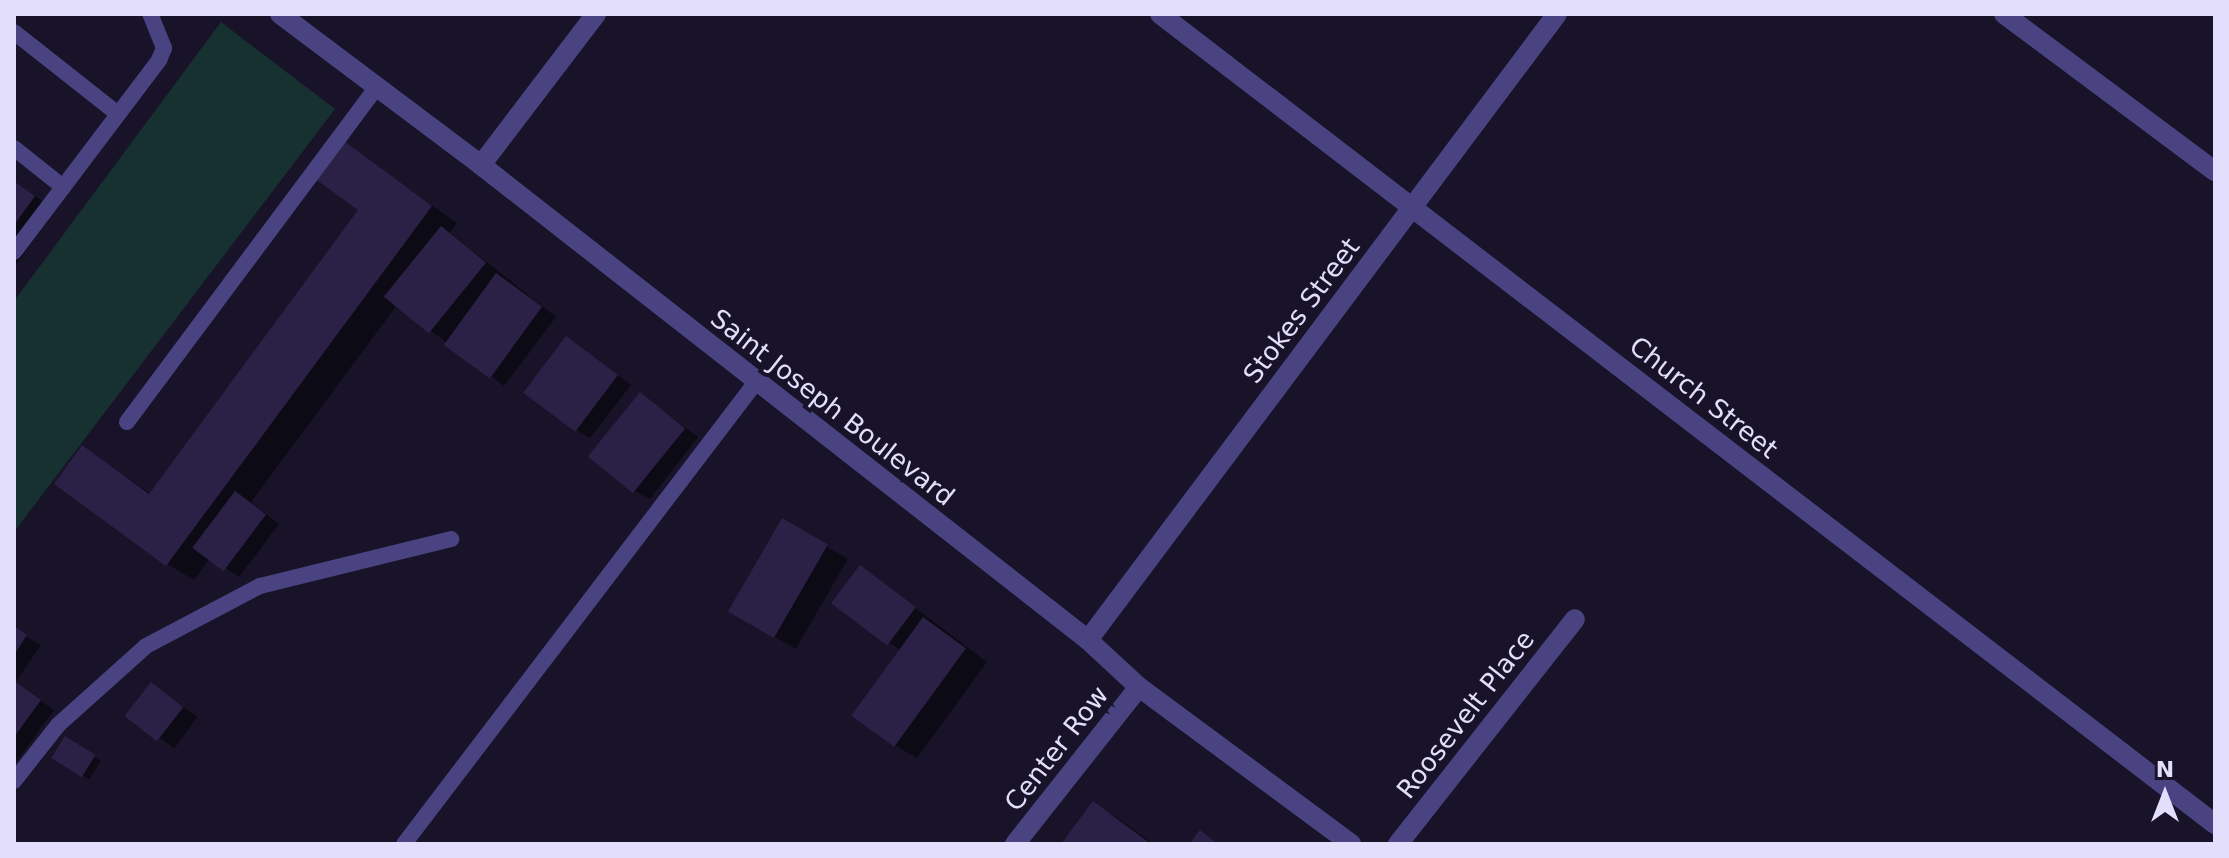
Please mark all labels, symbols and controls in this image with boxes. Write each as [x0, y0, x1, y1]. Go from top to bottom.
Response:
street label: Stokes Street [1237, 232, 1367, 390]
street label: Saint Joseph Boulevard [704, 303, 960, 513]
street label: Church Street [1623, 331, 1783, 465]
street label: Roosevelt Place [1391, 625, 1541, 805]
street label: Center Row [999, 680, 1115, 818]
north arrow [2125, 754, 2205, 834]
text: N [2156, 757, 2174, 782]

